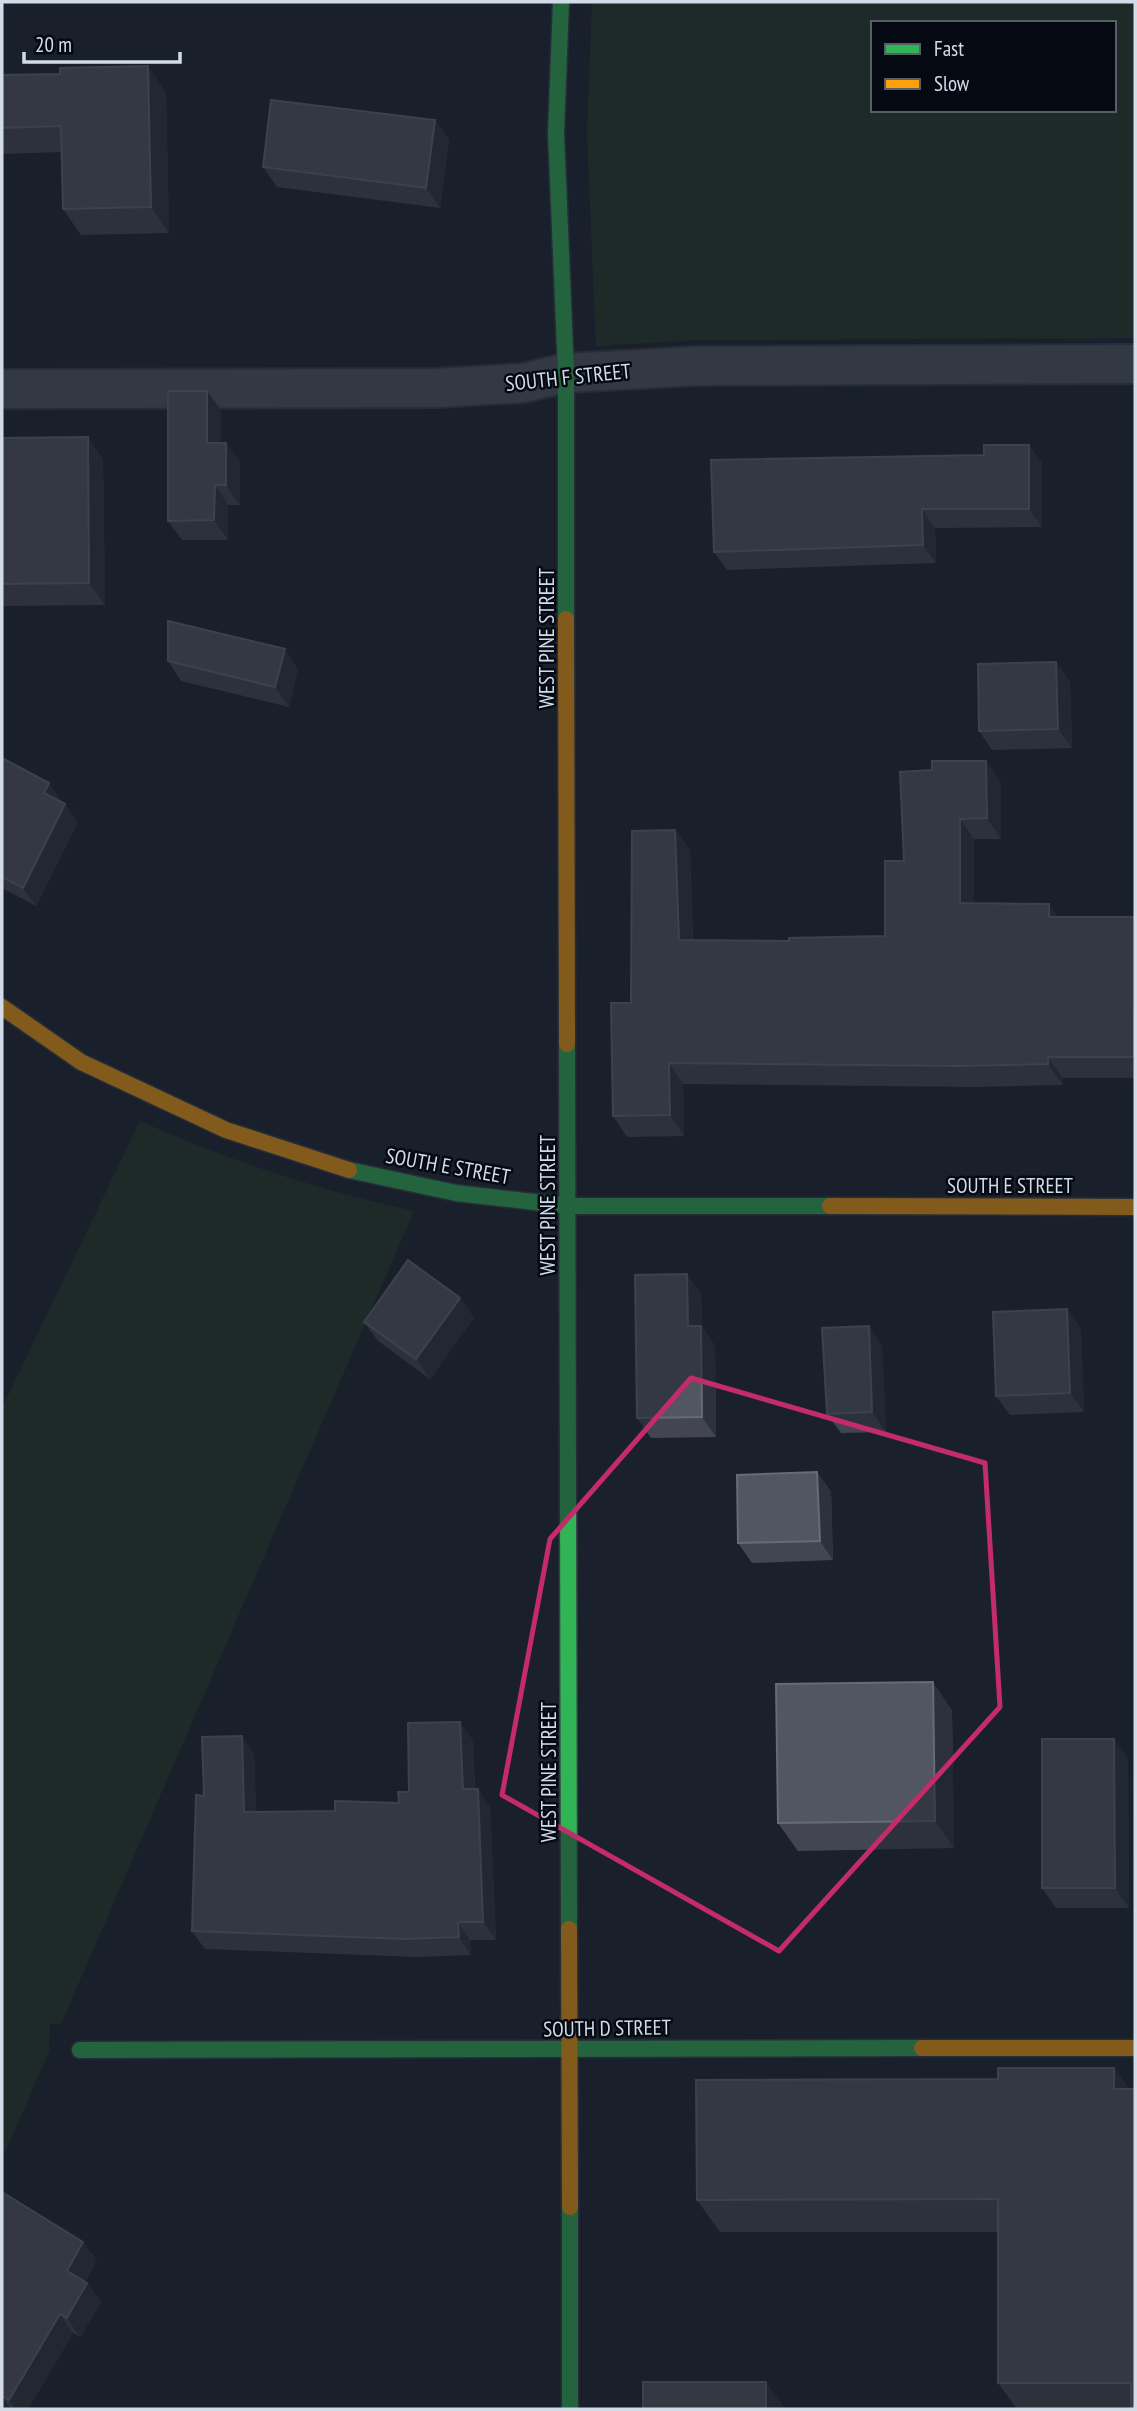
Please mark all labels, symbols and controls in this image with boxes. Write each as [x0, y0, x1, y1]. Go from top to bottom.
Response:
scale bar [24, 21, 180, 65]
legend [871, 21, 1116, 112]
text: 20 m [35, 31, 72, 58]
text: Fast [934, 35, 964, 62]
text: Slow [934, 70, 970, 97]
street label: SOUTH F STREET [504, 357, 632, 397]
street label: WEST PINE STREET [533, 567, 560, 708]
street label: WEST PINE STREET [534, 1134, 561, 1275]
street label: SOUTH E STREET [384, 1142, 513, 1190]
street label: SOUTH E STREET [947, 1172, 1074, 1199]
street label: WEST PINE STREET [535, 1701, 562, 1842]
street label: SOUTH D STREET [543, 2013, 672, 2043]

